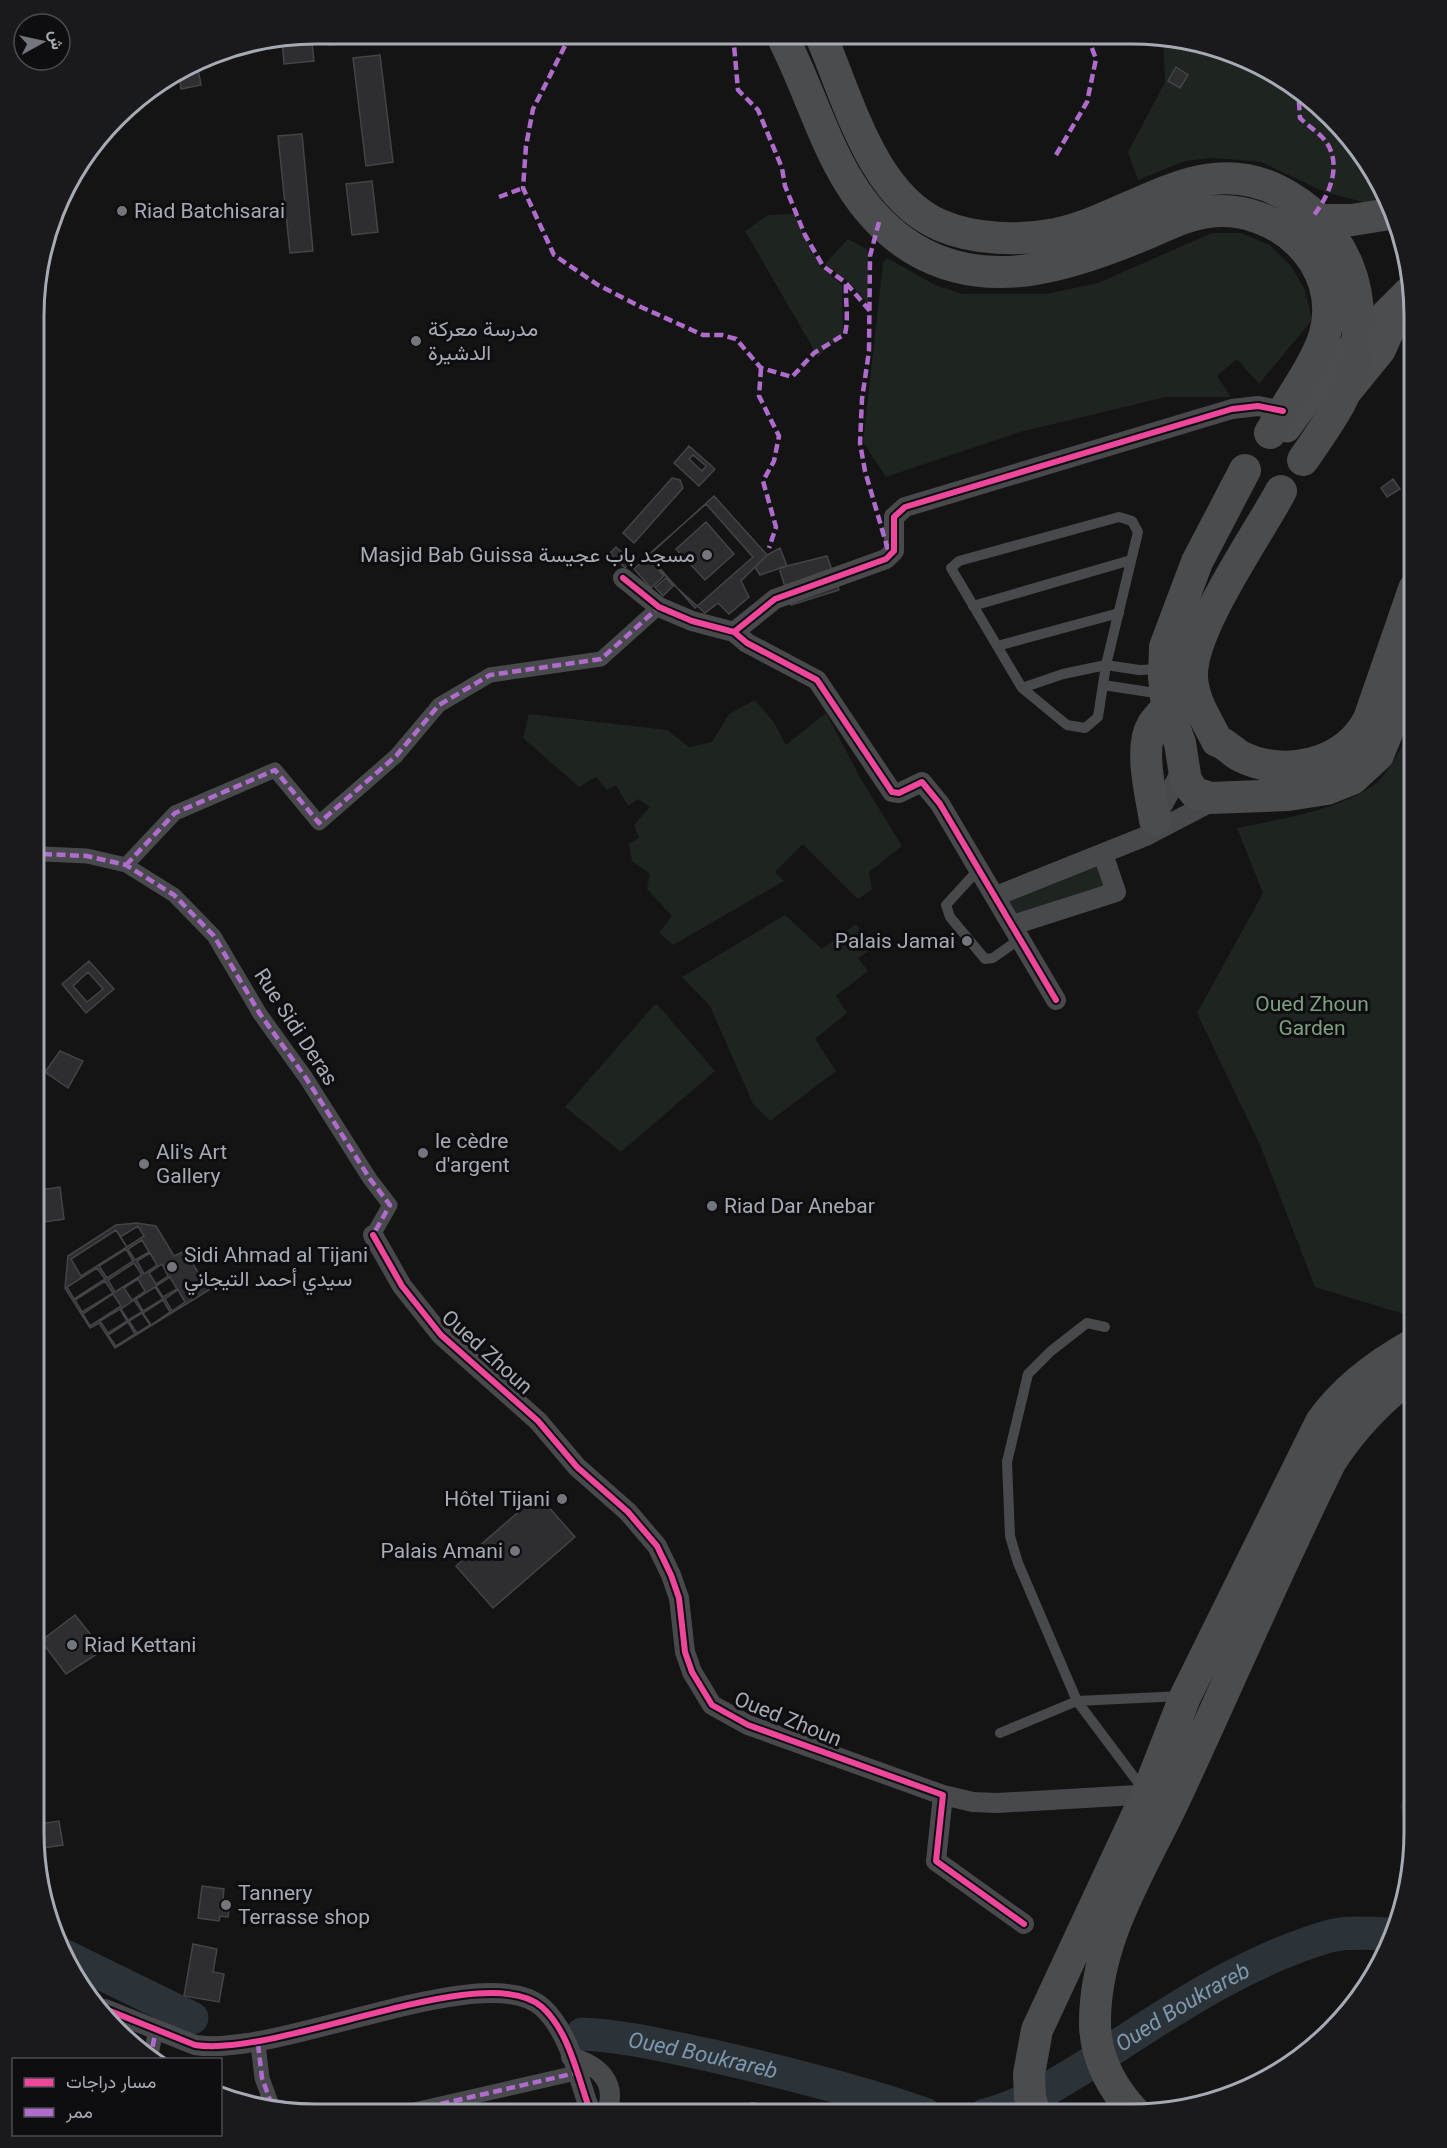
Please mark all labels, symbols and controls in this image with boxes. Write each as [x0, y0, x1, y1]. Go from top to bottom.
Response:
north arrow [12, 12, 72, 72]
text: ش [46, 29, 67, 51]
place label: Riad Batchisarai [134, 199, 285, 223]
marker: Riad Batchisarai [115, 204, 129, 218]
place label: مدرسة معركة الدشيرة [428, 317, 538, 366]
marker: مدرسة معركة الدشيرة [409, 334, 423, 348]
place label: Masjid Bab Guissa مسجد باب عجيسة [360, 543, 695, 567]
marker: Masjid Bab Guissa مسجد باب عجيسة [700, 548, 714, 562]
place label: Palais Jamai [835, 929, 955, 953]
marker: Palais Jamai [960, 934, 974, 948]
street label: Rue Sidi Deras [249, 964, 343, 1090]
park label: Oued Zhoun Garden [1255, 992, 1369, 1040]
place label: le cèdre d'argent [435, 1129, 510, 1177]
place label: Ali's Art Gallery [156, 1140, 227, 1188]
marker: le cèdre d'argent [416, 1146, 430, 1160]
marker: Ali's Art Gallery [137, 1157, 151, 1171]
place label: Riad Dar Anebar [724, 1194, 875, 1218]
marker: Riad Dar Anebar [705, 1199, 719, 1213]
place label: Sidi Ahmad al Tijani سيدي أحمد التيجاني [184, 1243, 368, 1296]
marker: Sidi Ahmad al Tijani سيدي أحمد التيجاني [165, 1260, 179, 1274]
street label: Oued Zhoun [437, 1305, 537, 1399]
place label: Hôtel Tijani [444, 1487, 550, 1511]
marker: Hôtel Tijani [555, 1492, 569, 1506]
place label: Palais Amani [381, 1539, 503, 1563]
marker: Palais Amani [508, 1544, 522, 1558]
place label: Riad Kettani [84, 1633, 196, 1657]
marker: Riad Kettani [65, 1638, 79, 1652]
street label: Oued Zhoun [731, 1687, 845, 1751]
place label: Tannery Terrasse shop [238, 1881, 370, 1929]
marker: Tannery Terrasse shop [219, 1898, 233, 1912]
water label: Oued Boukrareb [1111, 1957, 1254, 2056]
water label: Oued Boukrareb [627, 2027, 780, 2083]
legend [12, 2058, 222, 2136]
text: مسار دراجات [66, 2071, 156, 2093]
text: ممر [65, 2101, 93, 2123]

